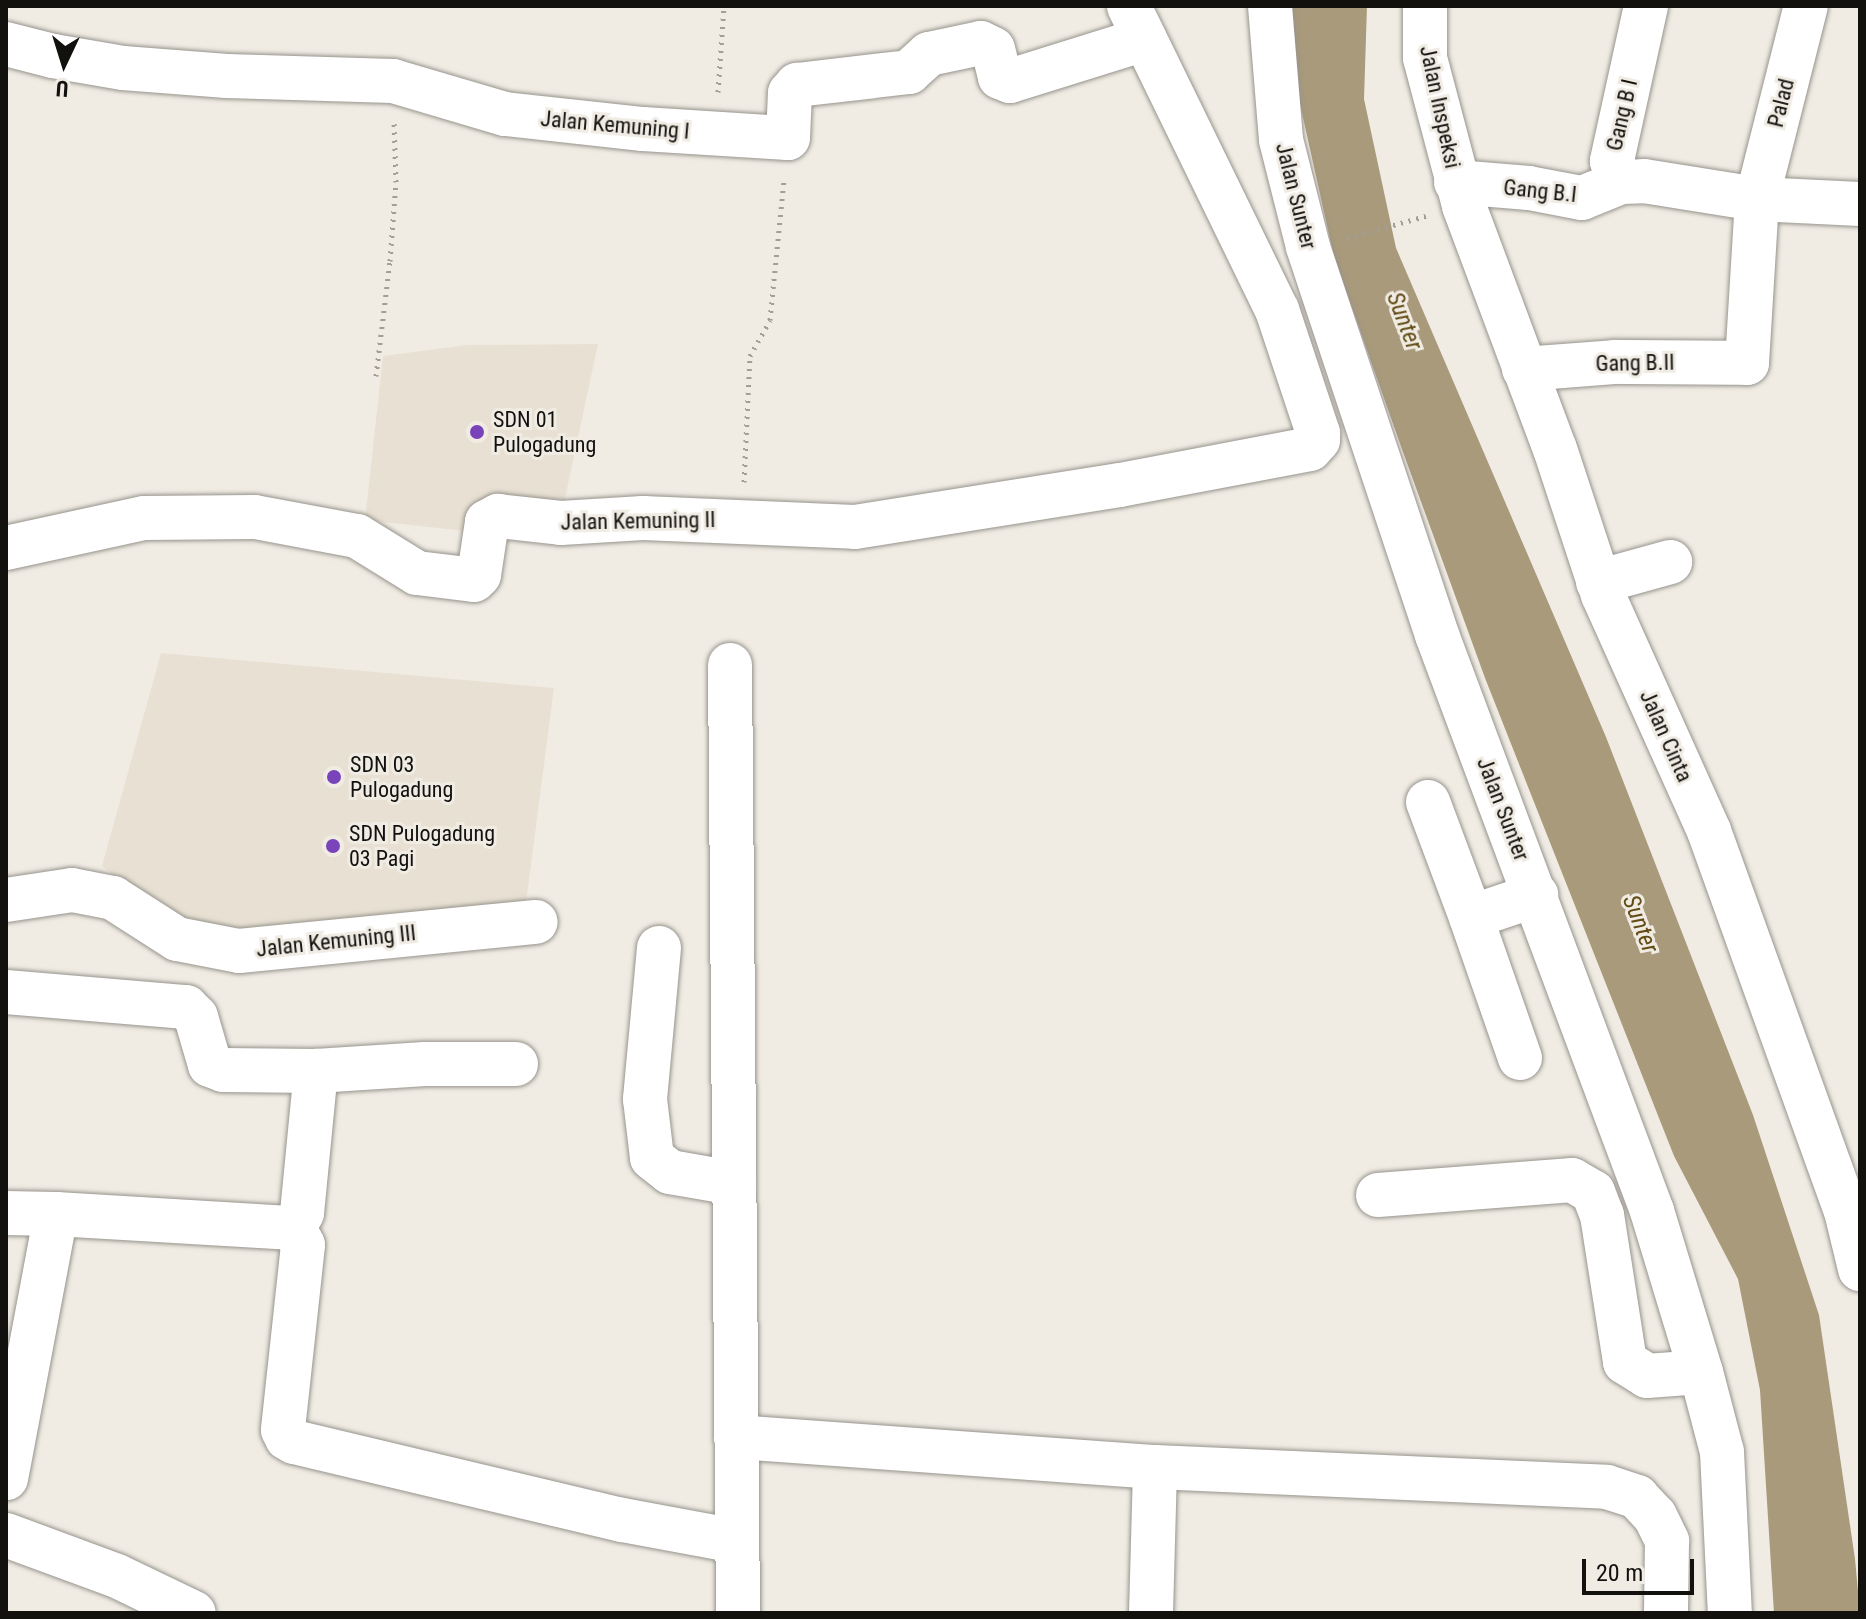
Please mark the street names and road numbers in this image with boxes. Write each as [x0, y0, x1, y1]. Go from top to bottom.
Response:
street label: Jalan Inspeksi [1414, 43, 1466, 171]
street label: Palad [1762, 76, 1800, 130]
street label: Gang B I [1601, 77, 1643, 153]
street label: Jalan Kemuning I [539, 105, 691, 145]
street label: Jalan Sunter [1270, 140, 1322, 252]
street label: Gang B.I [1502, 174, 1578, 208]
street label: Gang B.II [1595, 349, 1675, 377]
street label: Jalan Kemuning II [560, 506, 716, 536]
street label: Jalan Cinta [1634, 686, 1698, 786]
street label: Jalan Sunter [1471, 754, 1535, 864]
street label: Jalan Kemuning III [255, 919, 417, 963]

